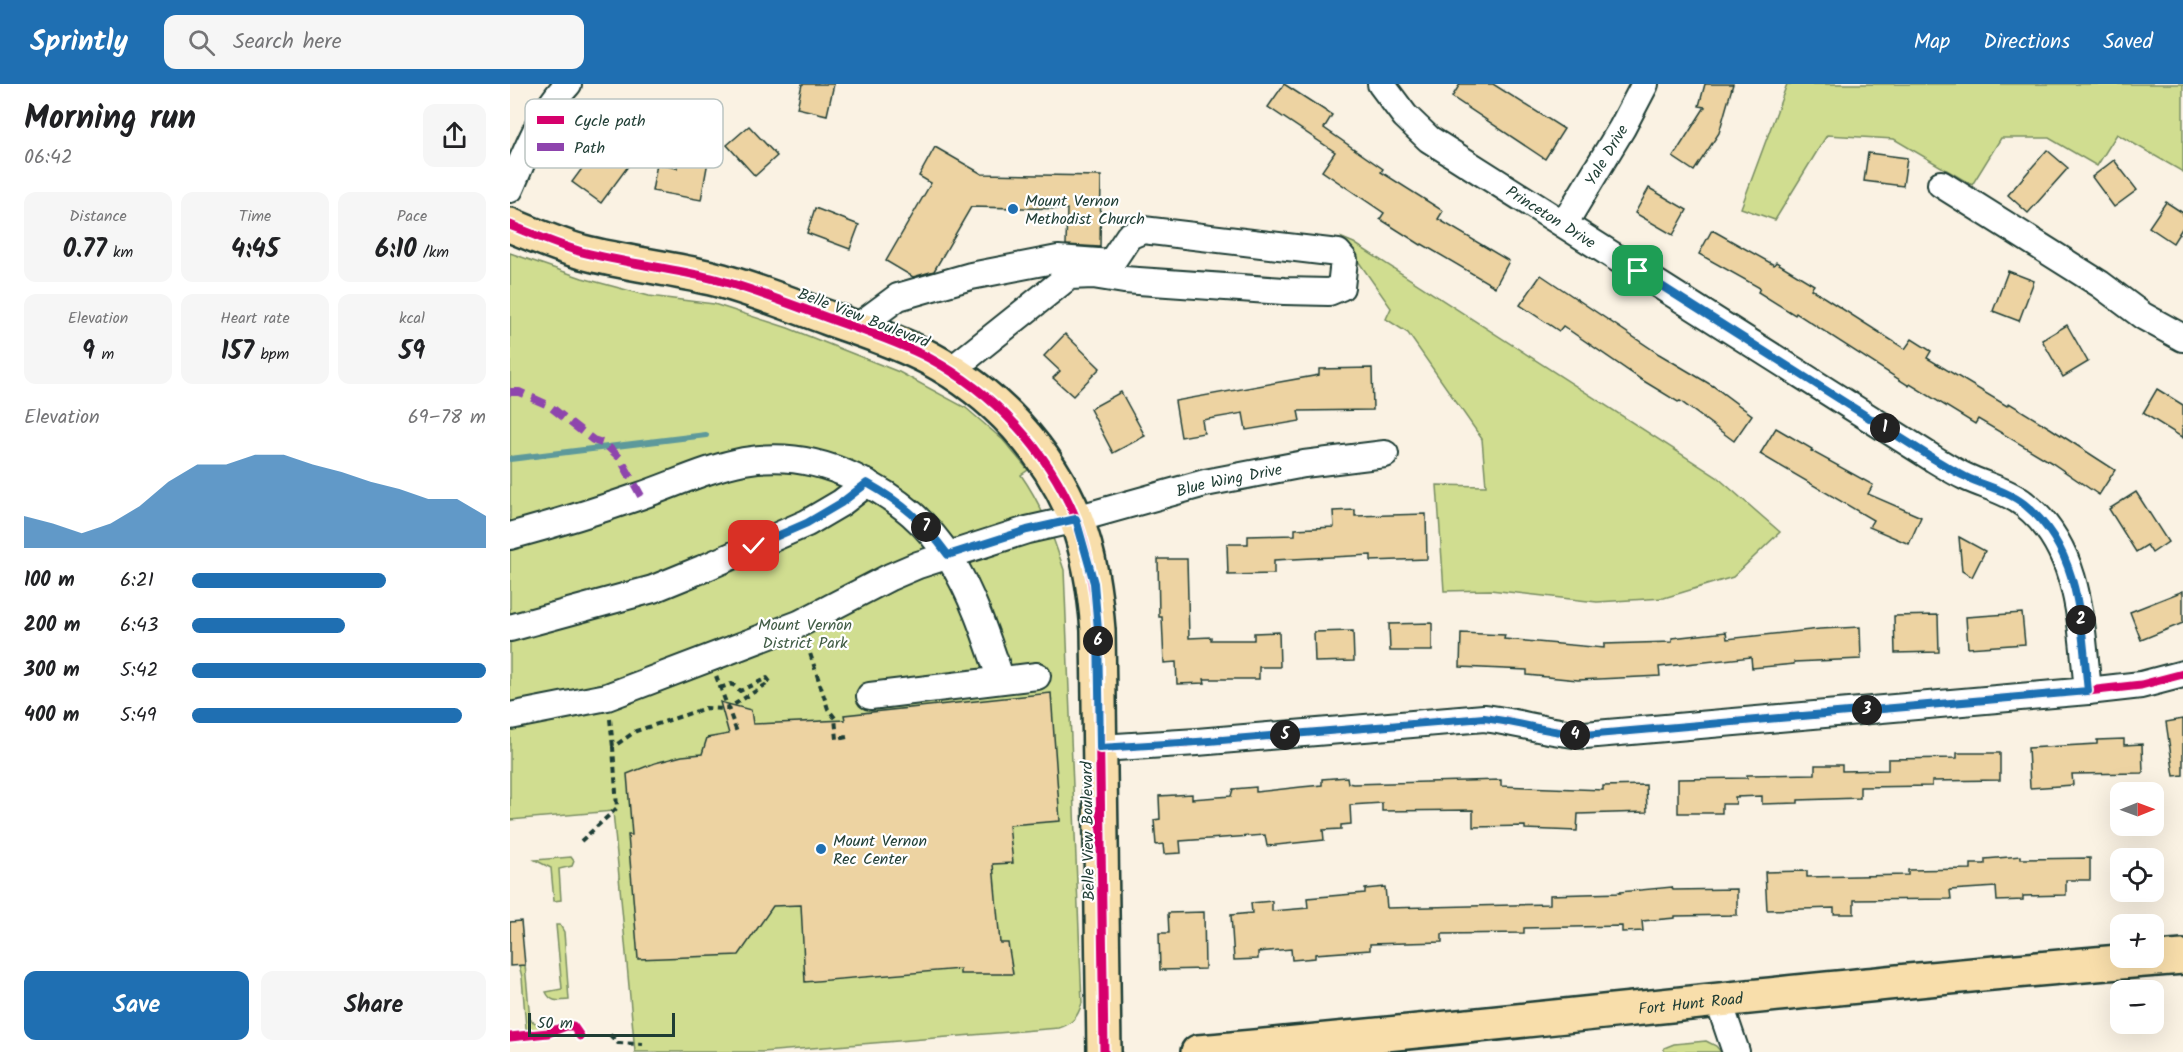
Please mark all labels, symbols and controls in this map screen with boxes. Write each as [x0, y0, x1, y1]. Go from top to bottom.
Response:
search box [164, 15, 584, 69]
text: Sprintly [30, 20, 128, 65]
text: Search here [233, 25, 342, 60]
icon: search [185, 26, 218, 59]
text: Map [1914, 26, 1950, 59]
text: Directions [1983, 26, 2070, 59]
text: Saved [2103, 26, 2153, 59]
text: Morning run [24, 93, 196, 146]
legend [525, 99, 723, 168]
button: share [423, 104, 486, 167]
text: Cycle path [574, 109, 646, 134]
street label: Yale Drive [1579, 120, 1635, 191]
text: Path [574, 136, 605, 161]
text: 06:42 [24, 142, 73, 174]
street label: Princeton Drive [1500, 180, 1600, 256]
place label: Mount Vernon Methodist Church [1025, 189, 1145, 232]
marker: Mount Vernon Methodist Church [1006, 202, 1020, 216]
text: Distance [69, 204, 127, 229]
text: Time [239, 204, 271, 229]
text: Pace [397, 204, 427, 229]
text: 0.77 [63, 229, 107, 271]
text: 4:45 [231, 229, 279, 271]
text: 6:10 [375, 229, 417, 271]
text: km [107, 240, 133, 265]
text: /km [417, 240, 449, 265]
pin [1612, 245, 1663, 296]
icon: arrive [1621, 254, 1654, 287]
street label: Belle View Boulevard [794, 282, 934, 355]
text: Elevation [68, 306, 128, 331]
text: Heart rate [220, 306, 290, 331]
text: kcal [399, 306, 425, 331]
text: 9 [82, 331, 95, 373]
text: 157 [221, 331, 254, 373]
text: 59 [399, 331, 425, 373]
text: m [95, 342, 114, 367]
text: bpm [254, 342, 289, 367]
text: Elevation [24, 402, 100, 434]
text: 69–78 m [408, 402, 486, 434]
pin: 1 [1870, 413, 1900, 443]
text: 1 [1883, 415, 1887, 440]
street label: Blue Wing Drive [1173, 457, 1284, 504]
pin: 7 [911, 512, 941, 542]
text: 7 [922, 514, 930, 539]
pin [728, 520, 779, 571]
icon: check [737, 529, 770, 562]
text: 100 m [24, 565, 75, 597]
text: 6:21 [120, 565, 154, 597]
pin: 2 [2066, 605, 2096, 635]
text: 2 [2076, 607, 2086, 632]
text: 200 m [24, 610, 80, 642]
text: 6:43 [120, 610, 158, 642]
park label: Mount Vernon District Park [758, 613, 852, 656]
pin: 6 [1083, 626, 1113, 656]
text: 6 [1094, 628, 1102, 653]
text: 300 m [24, 655, 80, 687]
text: 5:42 [120, 655, 158, 687]
pin: 3 [1852, 695, 1882, 725]
text: 3 [1863, 697, 1871, 722]
text: 400 m [24, 700, 80, 732]
text: 5:49 [120, 700, 156, 732]
pin: 5 [1270, 720, 1300, 750]
pin: 4 [1560, 720, 1590, 750]
text: 5 [1281, 722, 1289, 747]
text: 4 [1571, 722, 1579, 747]
street label: Belle View Boulevard [1075, 760, 1102, 901]
north arrow [2110, 782, 2164, 836]
map controls [2110, 782, 2164, 1034]
place label: Mount Vernon Rec Center [833, 829, 927, 872]
marker: Mount Vernon Rec Center [814, 842, 828, 856]
button: locate [2110, 848, 2164, 902]
button: + [2110, 914, 2164, 968]
button: Save [24, 971, 249, 1040]
button: Share [261, 971, 486, 1040]
button: − [2110, 980, 2164, 1034]
street label: Fort Hunt Road [1637, 987, 1745, 1022]
scale bar [528, 1010, 675, 1038]
text: 50 m [537, 1011, 573, 1036]

